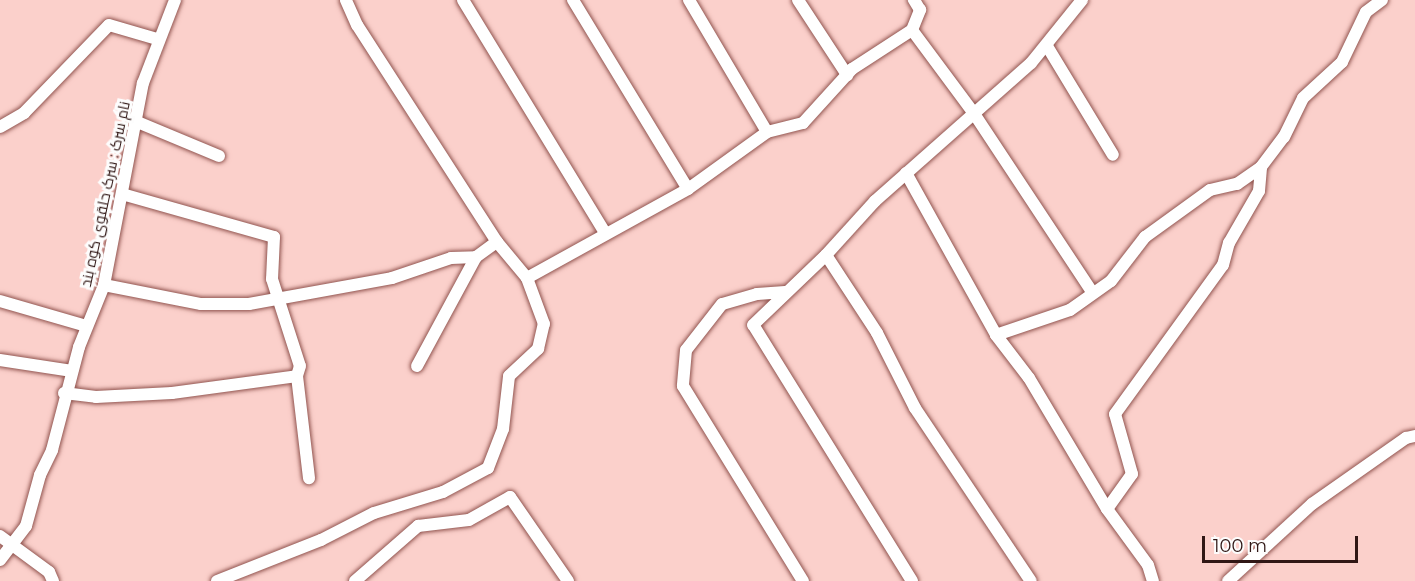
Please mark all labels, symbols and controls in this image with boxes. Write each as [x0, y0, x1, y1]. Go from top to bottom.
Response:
street label: نام سرک : سرک حلقوی کوه بند [77, 100, 133, 288]
scale bar [1205, 524, 1361, 562]
text: 100 m [1213, 535, 1267, 557]

